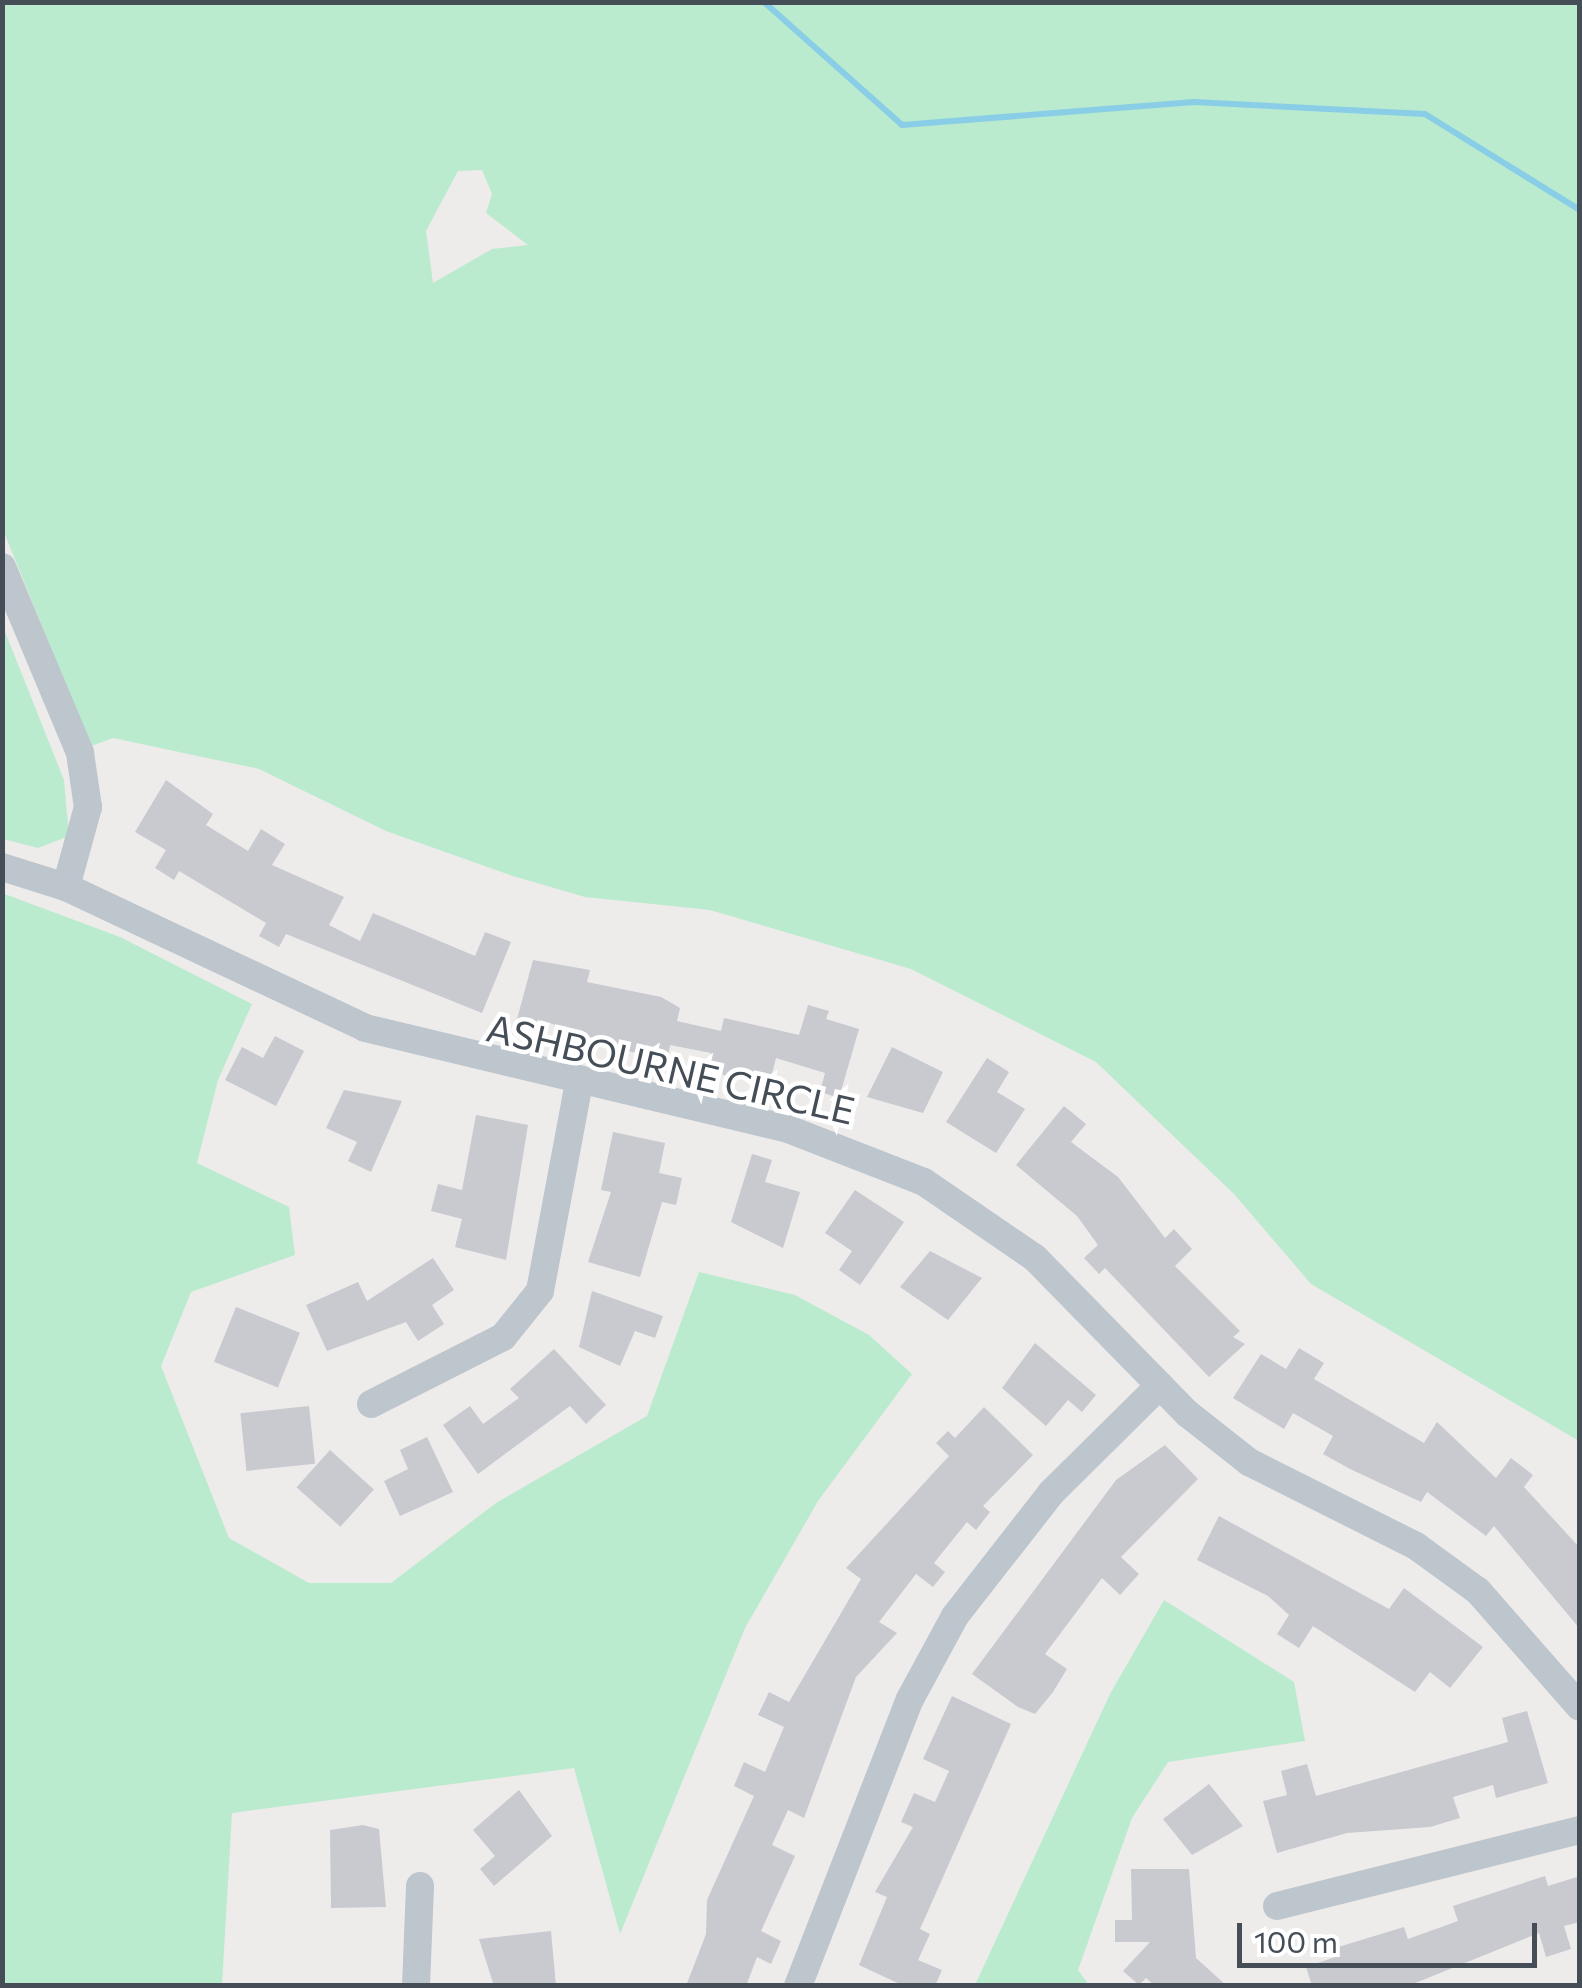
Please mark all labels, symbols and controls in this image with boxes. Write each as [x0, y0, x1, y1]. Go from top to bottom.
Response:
street label: ASHBOURNE CIRCLE [483, 1003, 859, 1133]
scale bar [1242, 1903, 1542, 1965]
text: 100 m [1254, 1922, 1338, 1959]

